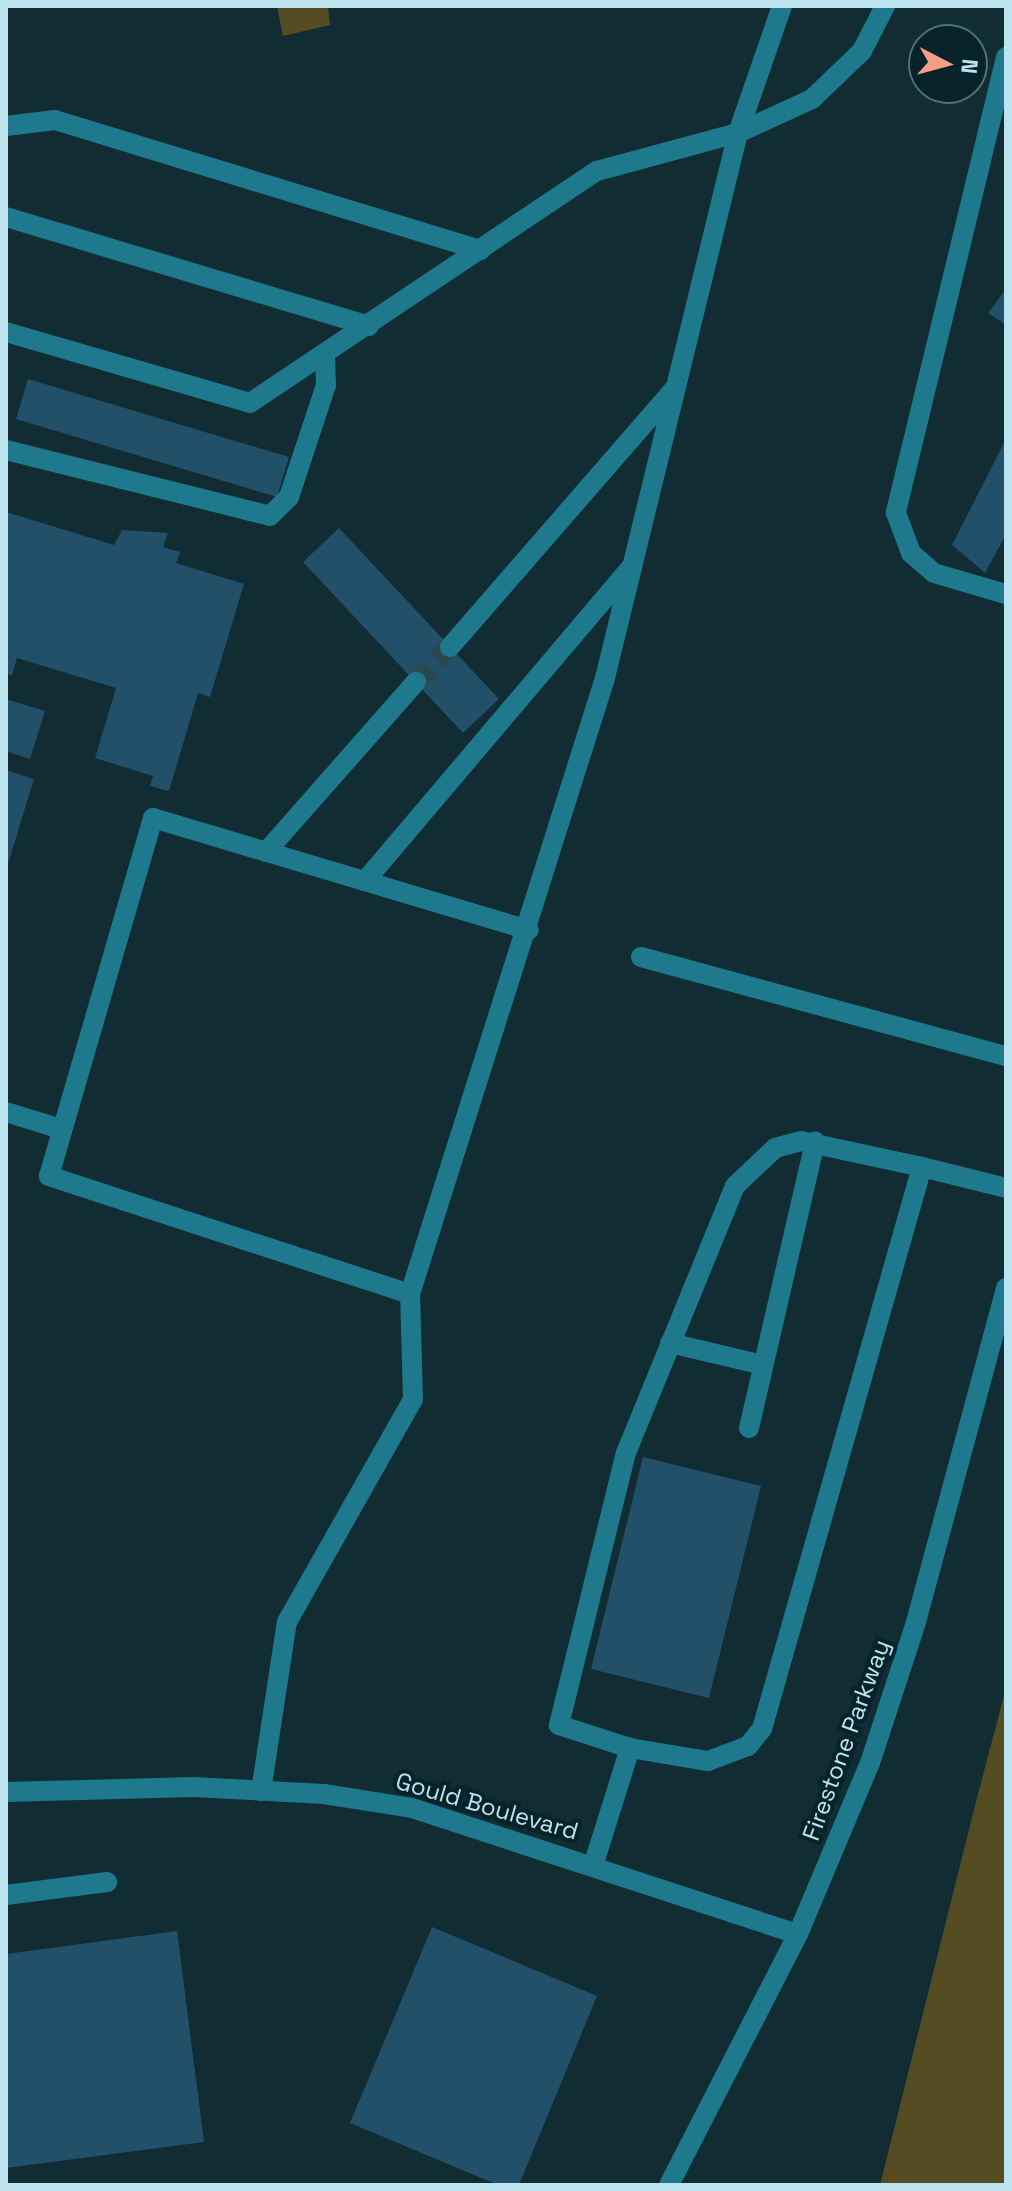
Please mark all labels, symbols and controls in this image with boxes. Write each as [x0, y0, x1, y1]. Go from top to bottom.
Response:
north arrow [908, 24, 988, 104]
text: N [955, 58, 985, 75]
street label: Firestone Parkway [796, 1636, 896, 1844]
street label: Gould Boulevard [393, 1766, 581, 1846]

